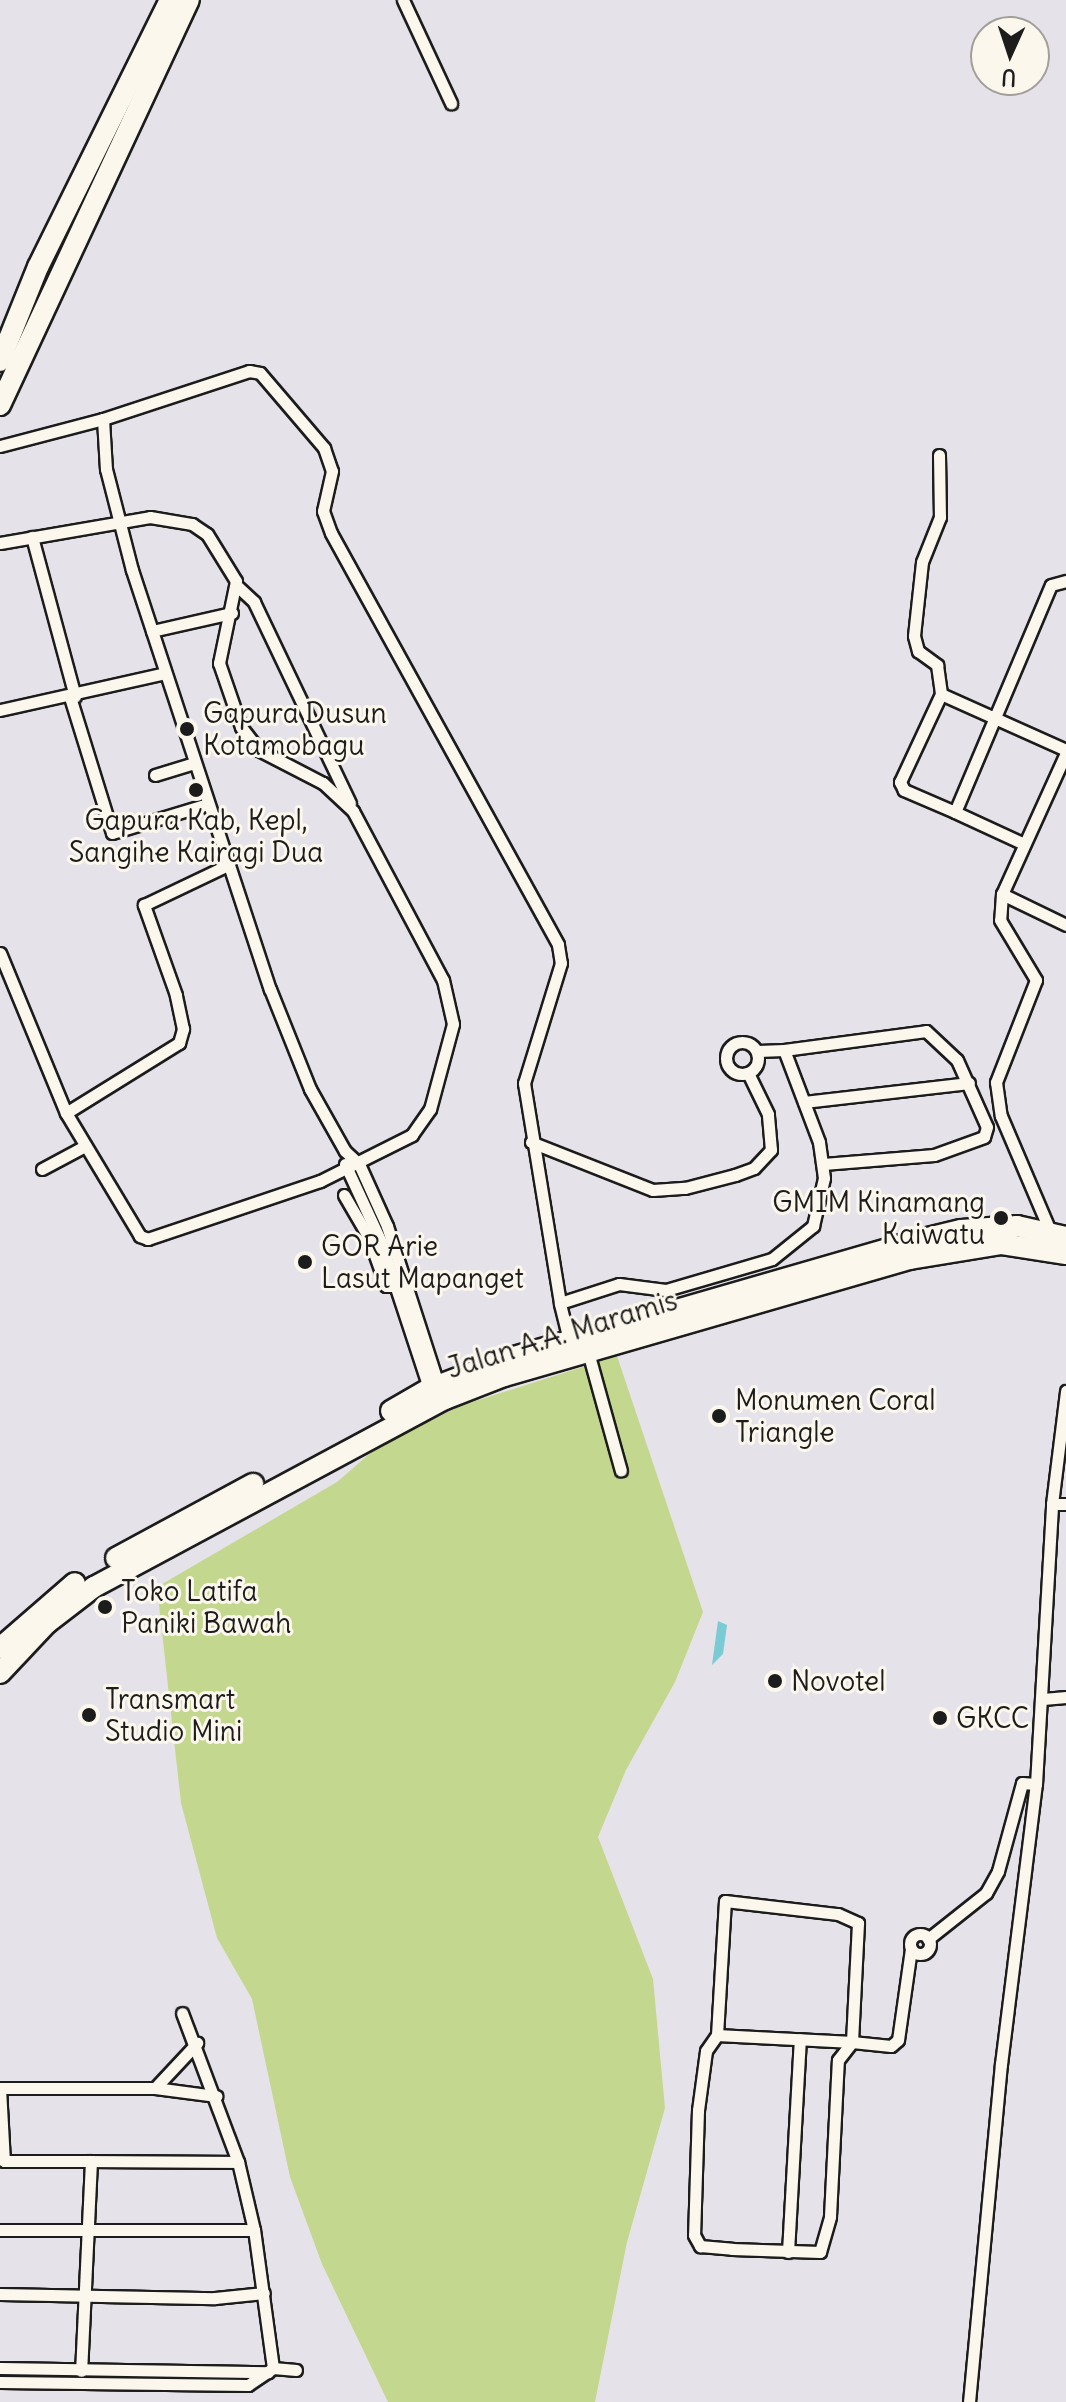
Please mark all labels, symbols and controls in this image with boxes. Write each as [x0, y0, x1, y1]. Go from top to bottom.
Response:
north arrow [970, 16, 1050, 96]
text: U [1001, 64, 1017, 92]
place label: Gapura Dusun Kotamobagu [203, 696, 387, 762]
marker: Gapura Dusun Kotamobagu [178, 720, 196, 738]
marker: Gapura Kab, Kepl, Sangihe Kairagi Dua [187, 781, 205, 799]
place label: Gapura Kab, Kepl, Sangihe Kairagi Dua [69, 803, 323, 869]
place label: GMIM Kinamang Kaiwatu [772, 1185, 985, 1251]
marker: GMIM Kinamang Kaiwatu [992, 1209, 1010, 1227]
place label: GOR Arie Lasut Mapanget [321, 1229, 524, 1295]
marker: GOR Arie Lasut Mapanget [296, 1253, 314, 1271]
street label: Jalan A.A. Maramis [443, 1283, 681, 1385]
place label: Monumen Coral Triangle [735, 1383, 935, 1449]
marker: Monumen Coral Triangle [710, 1407, 728, 1425]
place label: Toko Latifa Paniki Bawah [121, 1574, 291, 1640]
marker: Toko Latifa Paniki Bawah [96, 1598, 114, 1616]
place label: Novotel [791, 1664, 885, 1698]
marker: Novotel [766, 1672, 784, 1690]
place label: Transmart Studio Mini [105, 1682, 242, 1748]
place label: GKCC [956, 1701, 1029, 1735]
marker: Transmart Studio Mini [80, 1706, 98, 1724]
marker: GKCC [931, 1709, 949, 1727]

